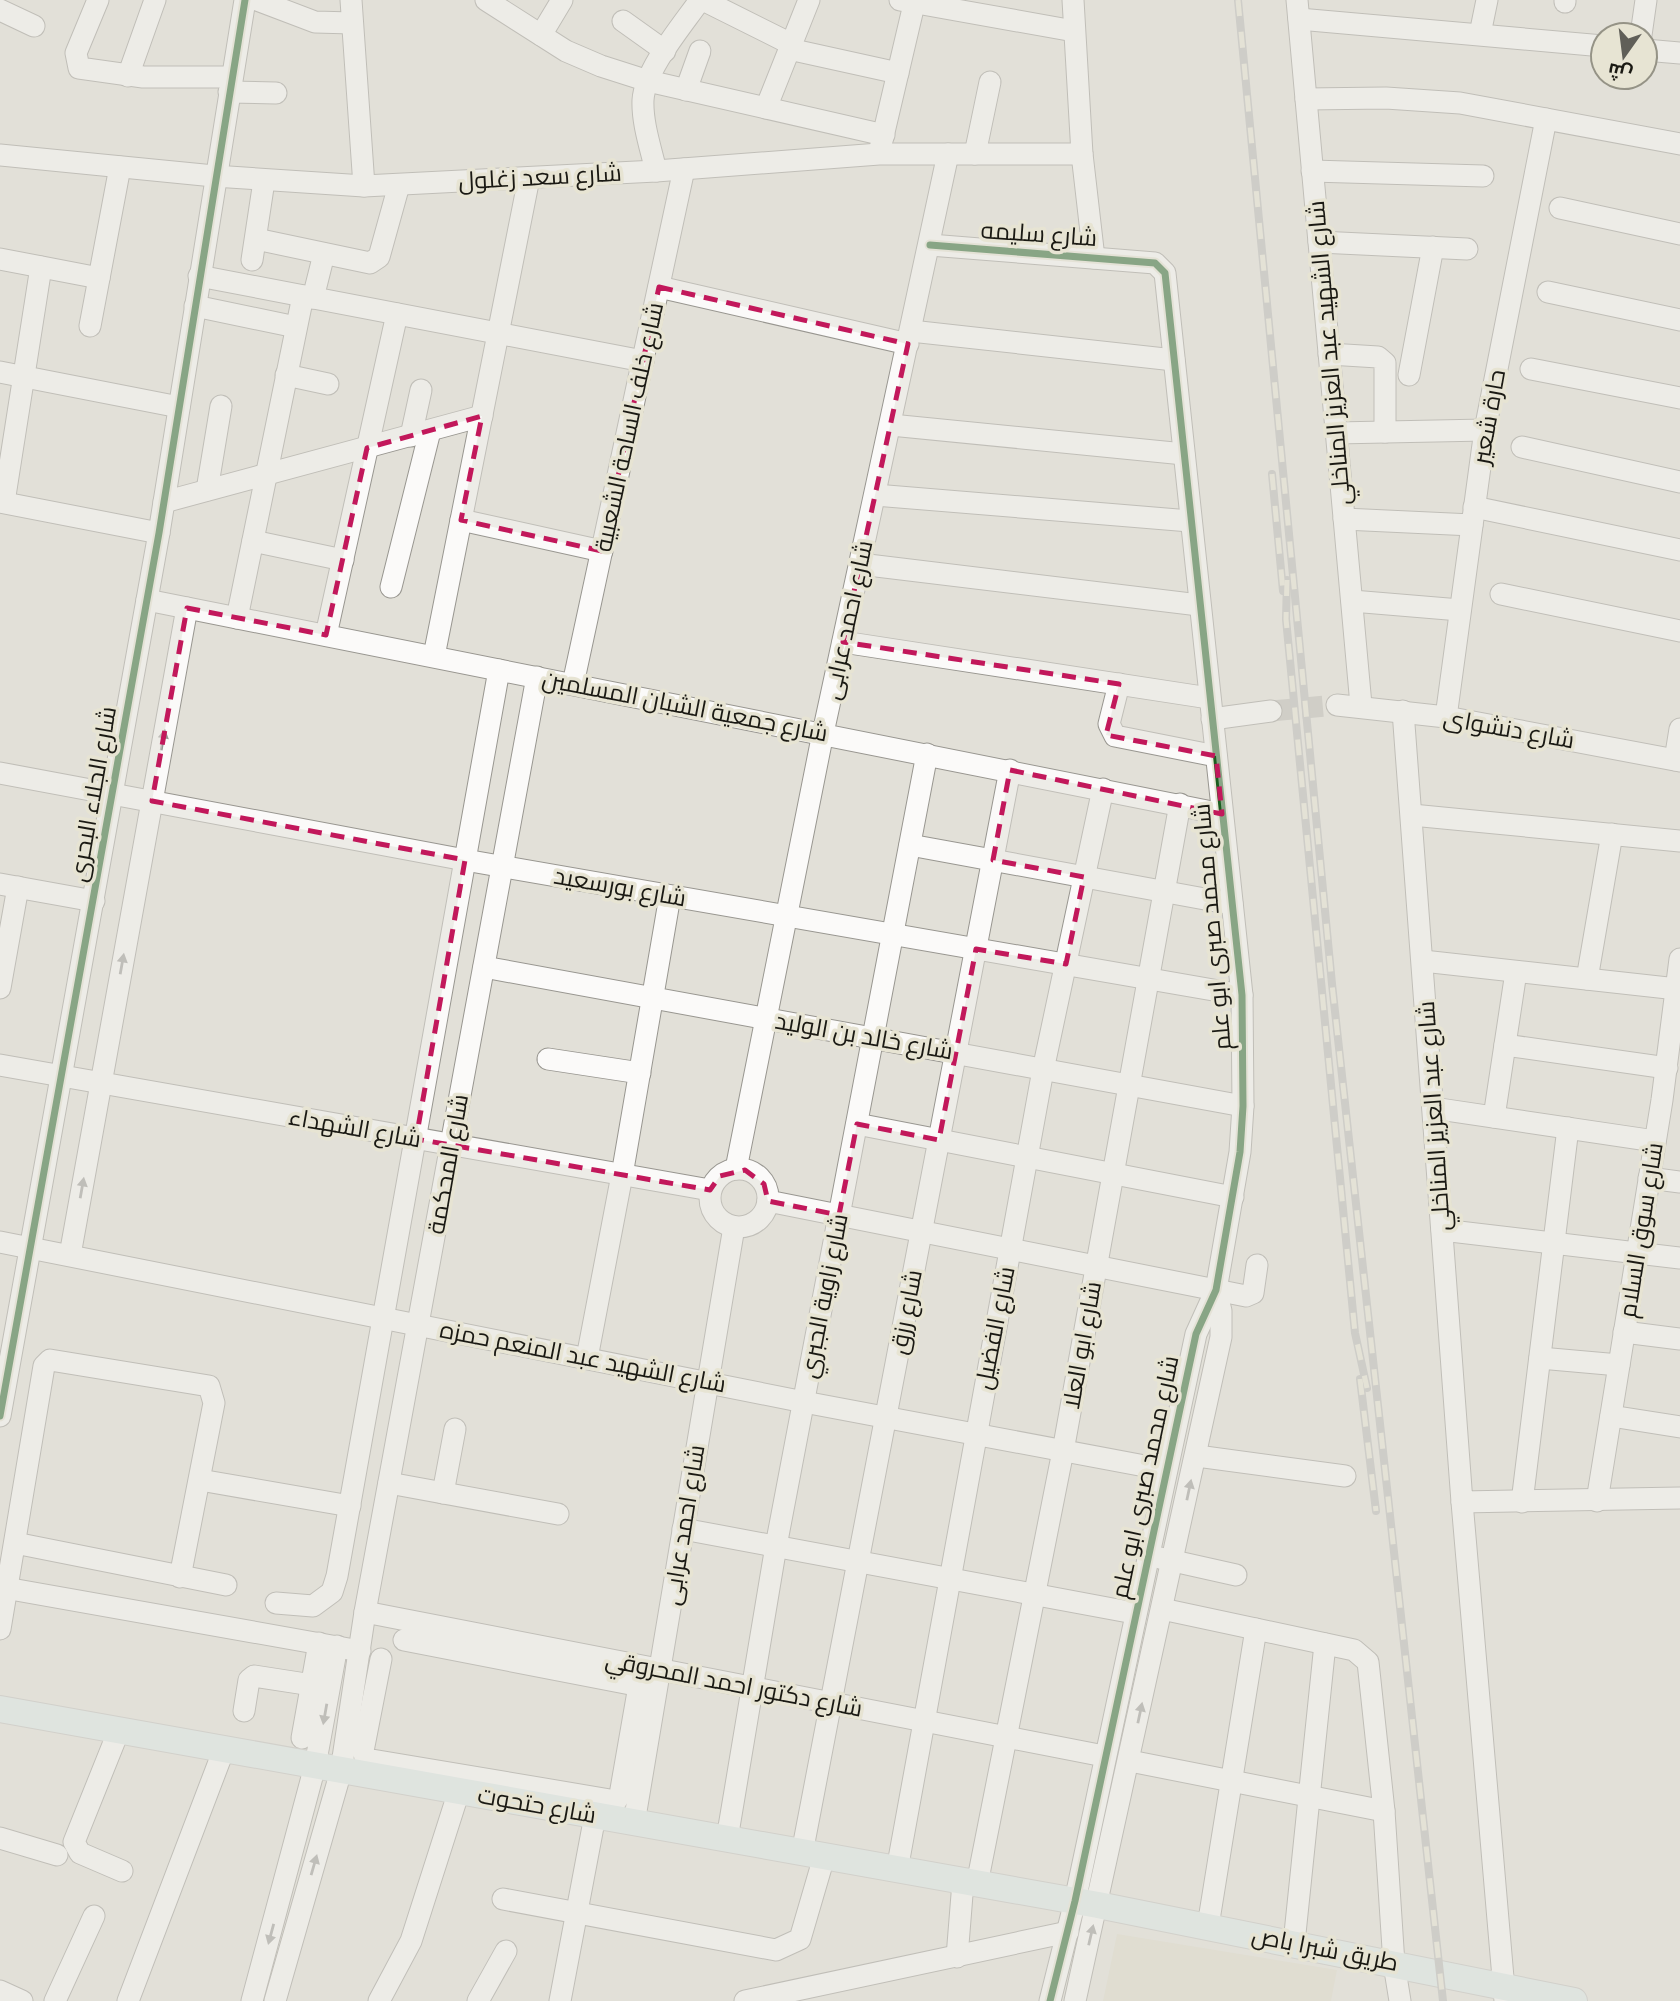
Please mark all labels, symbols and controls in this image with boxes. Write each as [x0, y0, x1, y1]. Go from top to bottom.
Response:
north arrow [1589, 21, 1659, 91]
text: ش [1606, 56, 1635, 85]
street label: شارع سعد زغلول [458, 160, 623, 198]
street label: شارع الشهيد عبد العزيز المناخلي [1303, 199, 1361, 506]
street label: شارع سليمه [980, 217, 1098, 255]
street label: شارع خلف الساحة الشعبية [590, 300, 672, 555]
street label: حارة شعير [1468, 368, 1514, 469]
street label: شارع احمد عرابى [818, 538, 881, 703]
street label: شارع جمعية الشبان المسلمين [539, 666, 830, 750]
street label: شارع الجلاء البحرى [65, 704, 125, 884]
street label: شارع دنشواى [1441, 705, 1577, 757]
one-way arrow [158, 729, 169, 751]
street label: شارع محمد صبرى ابو علم [1188, 802, 1240, 1051]
street label: شارع بورسعيد [551, 863, 688, 915]
one-way arrow [117, 953, 128, 975]
street label: شارع عبد العزيز المناخلي [1413, 1000, 1461, 1232]
street label: شارع خالد بن الوليد [772, 1008, 955, 1068]
street label: شارع المحكمة [423, 1092, 477, 1237]
street label: شارع الشهداء [286, 1104, 423, 1156]
street label: شارع سوق السلام [1614, 1141, 1672, 1320]
one-way arrow [77, 1177, 88, 1199]
street label: شارع زاوية الجبري [795, 1211, 858, 1381]
street label: شارع الفضيل [970, 1264, 1024, 1393]
street label: شارع رزق [885, 1268, 931, 1357]
street label: شارع ابو العلا [1058, 1279, 1110, 1411]
street label: شارع الشهيد عبد المنعم حمزه [437, 1317, 728, 1401]
street label: شارع محمد صبرى ابو علم [1107, 1353, 1187, 1602]
street label: شارع احمد عرابى [658, 1443, 713, 1608]
one-way arrow [1184, 1479, 1195, 1501]
street label: شارع دكتور احمد المحروقي [602, 1646, 865, 1728]
one-way arrow [1135, 1702, 1146, 1724]
one-way arrow [319, 1703, 330, 1725]
street label: شارع حتحوت [475, 1782, 598, 1832]
one-way arrow [310, 1854, 320, 1875]
street label: طريق شبرا باص [1249, 1922, 1400, 1980]
one-way arrow [265, 1924, 276, 1946]
one-way arrow [1086, 1924, 1097, 1946]

